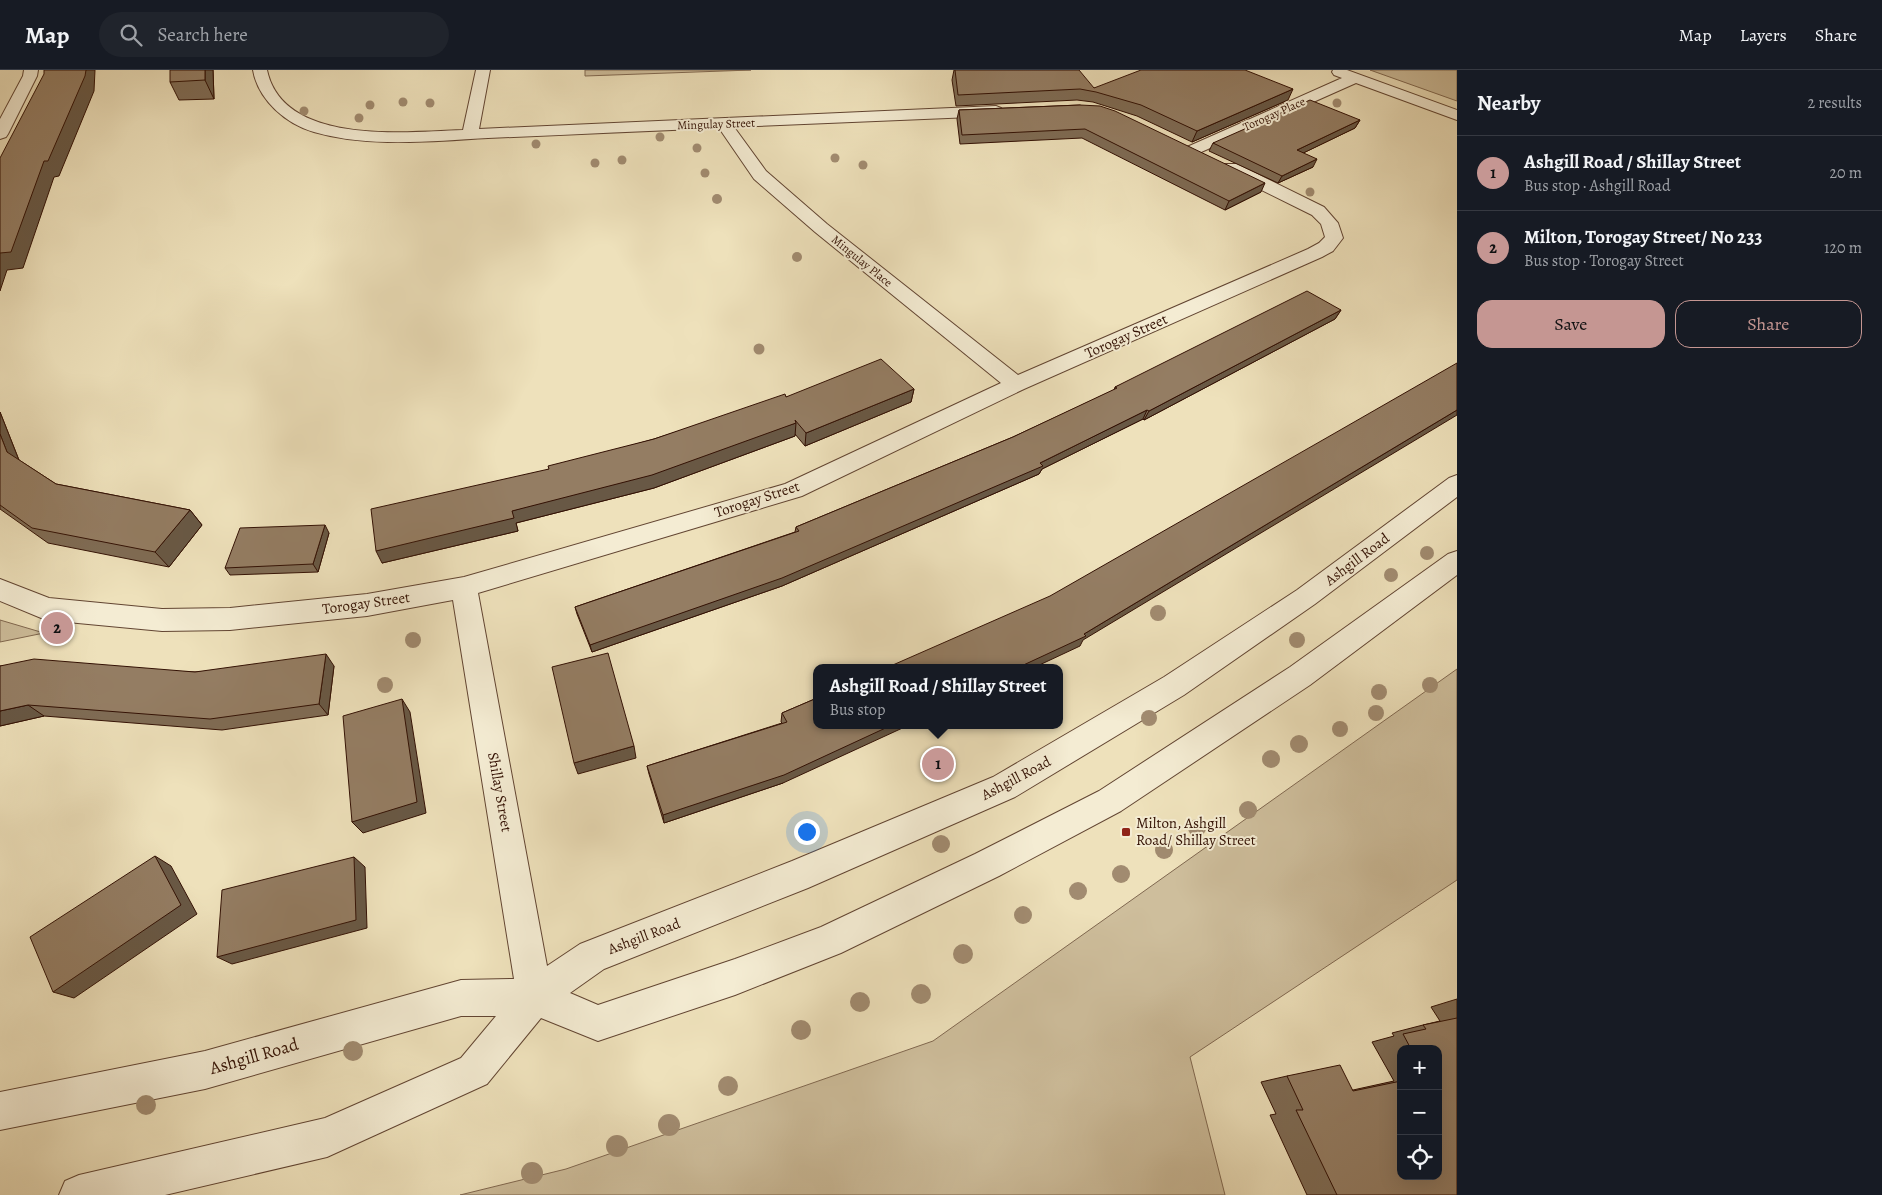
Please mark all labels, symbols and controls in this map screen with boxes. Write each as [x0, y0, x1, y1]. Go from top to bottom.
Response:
search box [99, 12, 449, 57]
text: Map [25, 19, 69, 51]
icon: search [117, 21, 145, 49]
text: Search here [157, 22, 248, 48]
text: Map [1679, 23, 1712, 47]
text: Layers [1740, 23, 1787, 47]
text: Share [1815, 23, 1857, 47]
text: Nearby [1477, 89, 1540, 117]
text: 2 results [1807, 92, 1862, 114]
street label: Torogay Place [1240, 93, 1308, 135]
street label: Mingulay Street [677, 115, 755, 133]
text: Ashgill Road / Shillay Street [1524, 149, 1741, 175]
text: 1 [1490, 162, 1496, 184]
text: 20 m [1829, 162, 1862, 184]
text: Bus stop · Ashgill Road [1524, 175, 1671, 197]
text: Milton, Torogay Street/ No 233 [1524, 224, 1763, 250]
street label: Mingulay Place [828, 232, 896, 290]
text: 2 [1489, 237, 1497, 259]
text: 120 m [1824, 237, 1862, 259]
text: Bus stop · Torogay Street [1524, 250, 1684, 272]
button: Save [1477, 300, 1665, 348]
button: Share [1675, 300, 1862, 348]
street label: Torogay Street [1082, 309, 1170, 363]
street label: Torogay Street [712, 476, 802, 522]
street label: Ashgill Road [1320, 528, 1394, 590]
street label: Torogay Street [321, 587, 411, 619]
pin: 2 [41, 609, 73, 647]
popup [813, 664, 1063, 729]
text: Ashgill Road / Shillay Street [829, 673, 1047, 699]
text: Bus stop [829, 699, 885, 721]
pin: 1 [922, 745, 954, 783]
street label: Shillay Street [483, 751, 517, 833]
street label: Ashgill Road [977, 751, 1055, 805]
place label: Milton, Ashgill Road/ Shillay Street [1136, 813, 1256, 850]
your location [794, 819, 820, 845]
marker: Milton, Ashgill Road/ Shillay Street [1120, 826, 1132, 838]
street label: Ashgill Road [604, 913, 684, 959]
street label: Ashgill Road [206, 1032, 301, 1080]
map controls [1397, 1045, 1442, 1180]
button: + [1397, 1045, 1442, 1090]
button: − [1397, 1090, 1442, 1135]
button: locate [1397, 1135, 1442, 1180]

